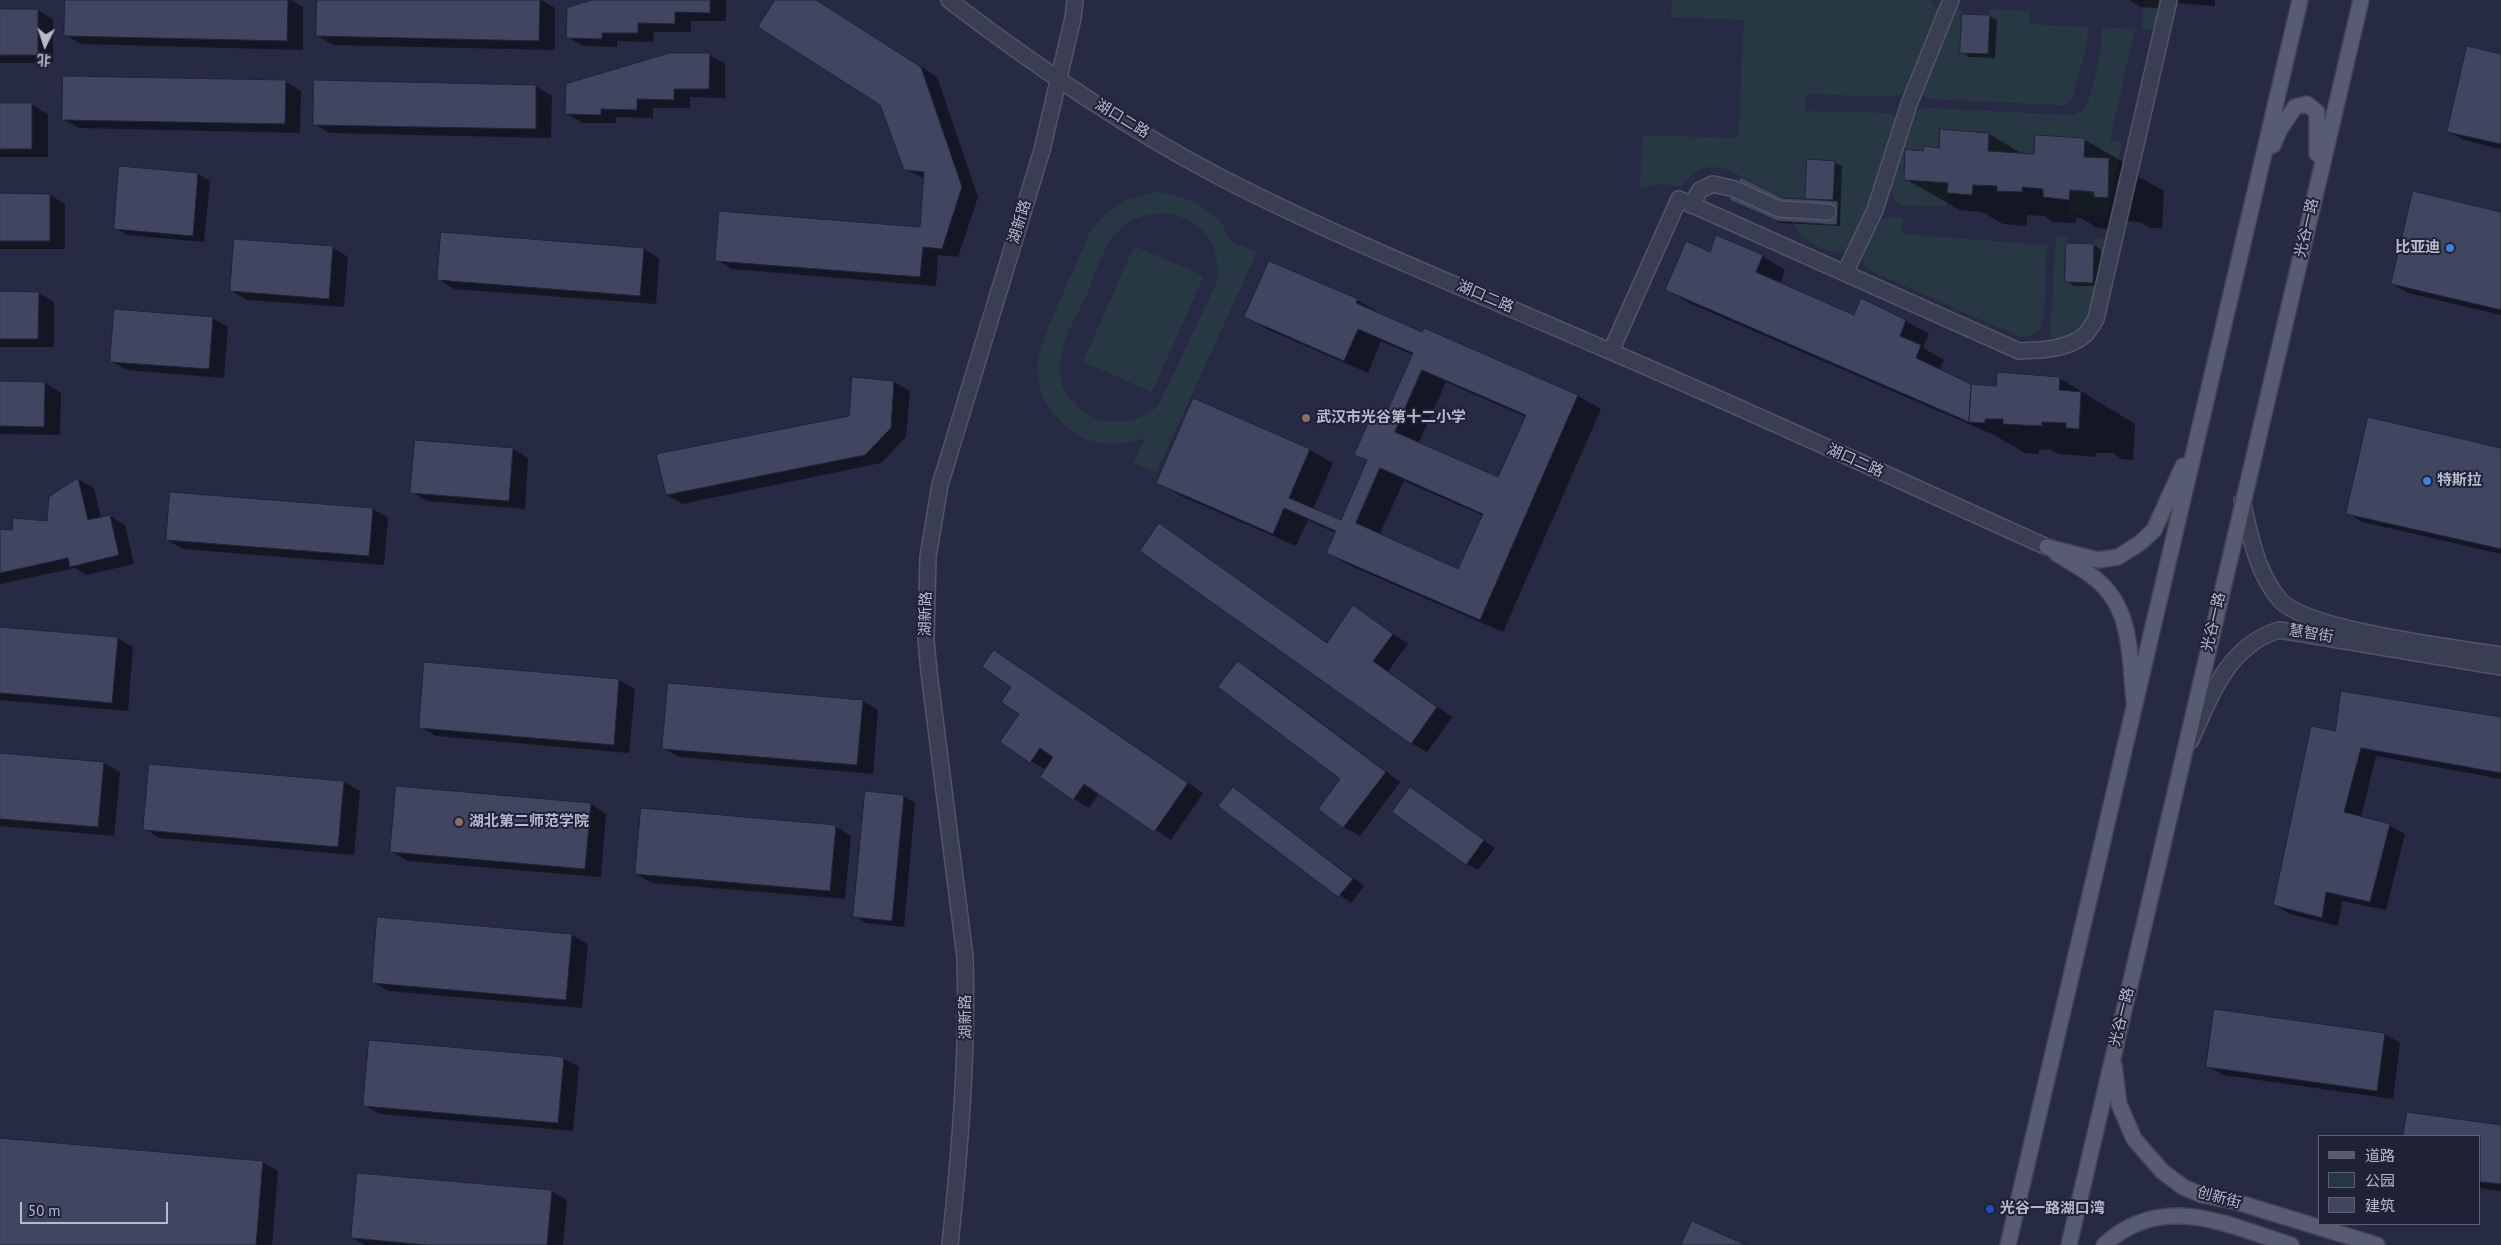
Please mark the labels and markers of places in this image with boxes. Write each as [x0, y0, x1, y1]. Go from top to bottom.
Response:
place label: 比亚迪 [2395, 239, 2440, 257]
marker: 比亚迪 [2444, 242, 2456, 254]
place label: 武汉市光谷第十二小学 [1316, 409, 1466, 427]
marker: 武汉市光谷第十二小学 [1300, 412, 1312, 424]
place label: 特斯拉 [2437, 472, 2482, 490]
marker: 特斯拉 [2421, 475, 2433, 487]
place label: 湖北第二师范学院 [469, 813, 589, 831]
marker: 湖北第二师范学院 [453, 816, 465, 828]
place label: 光谷一路湖口湾 [2000, 1200, 2105, 1218]
marker: 光谷一路湖口湾 [1984, 1203, 1996, 1215]

